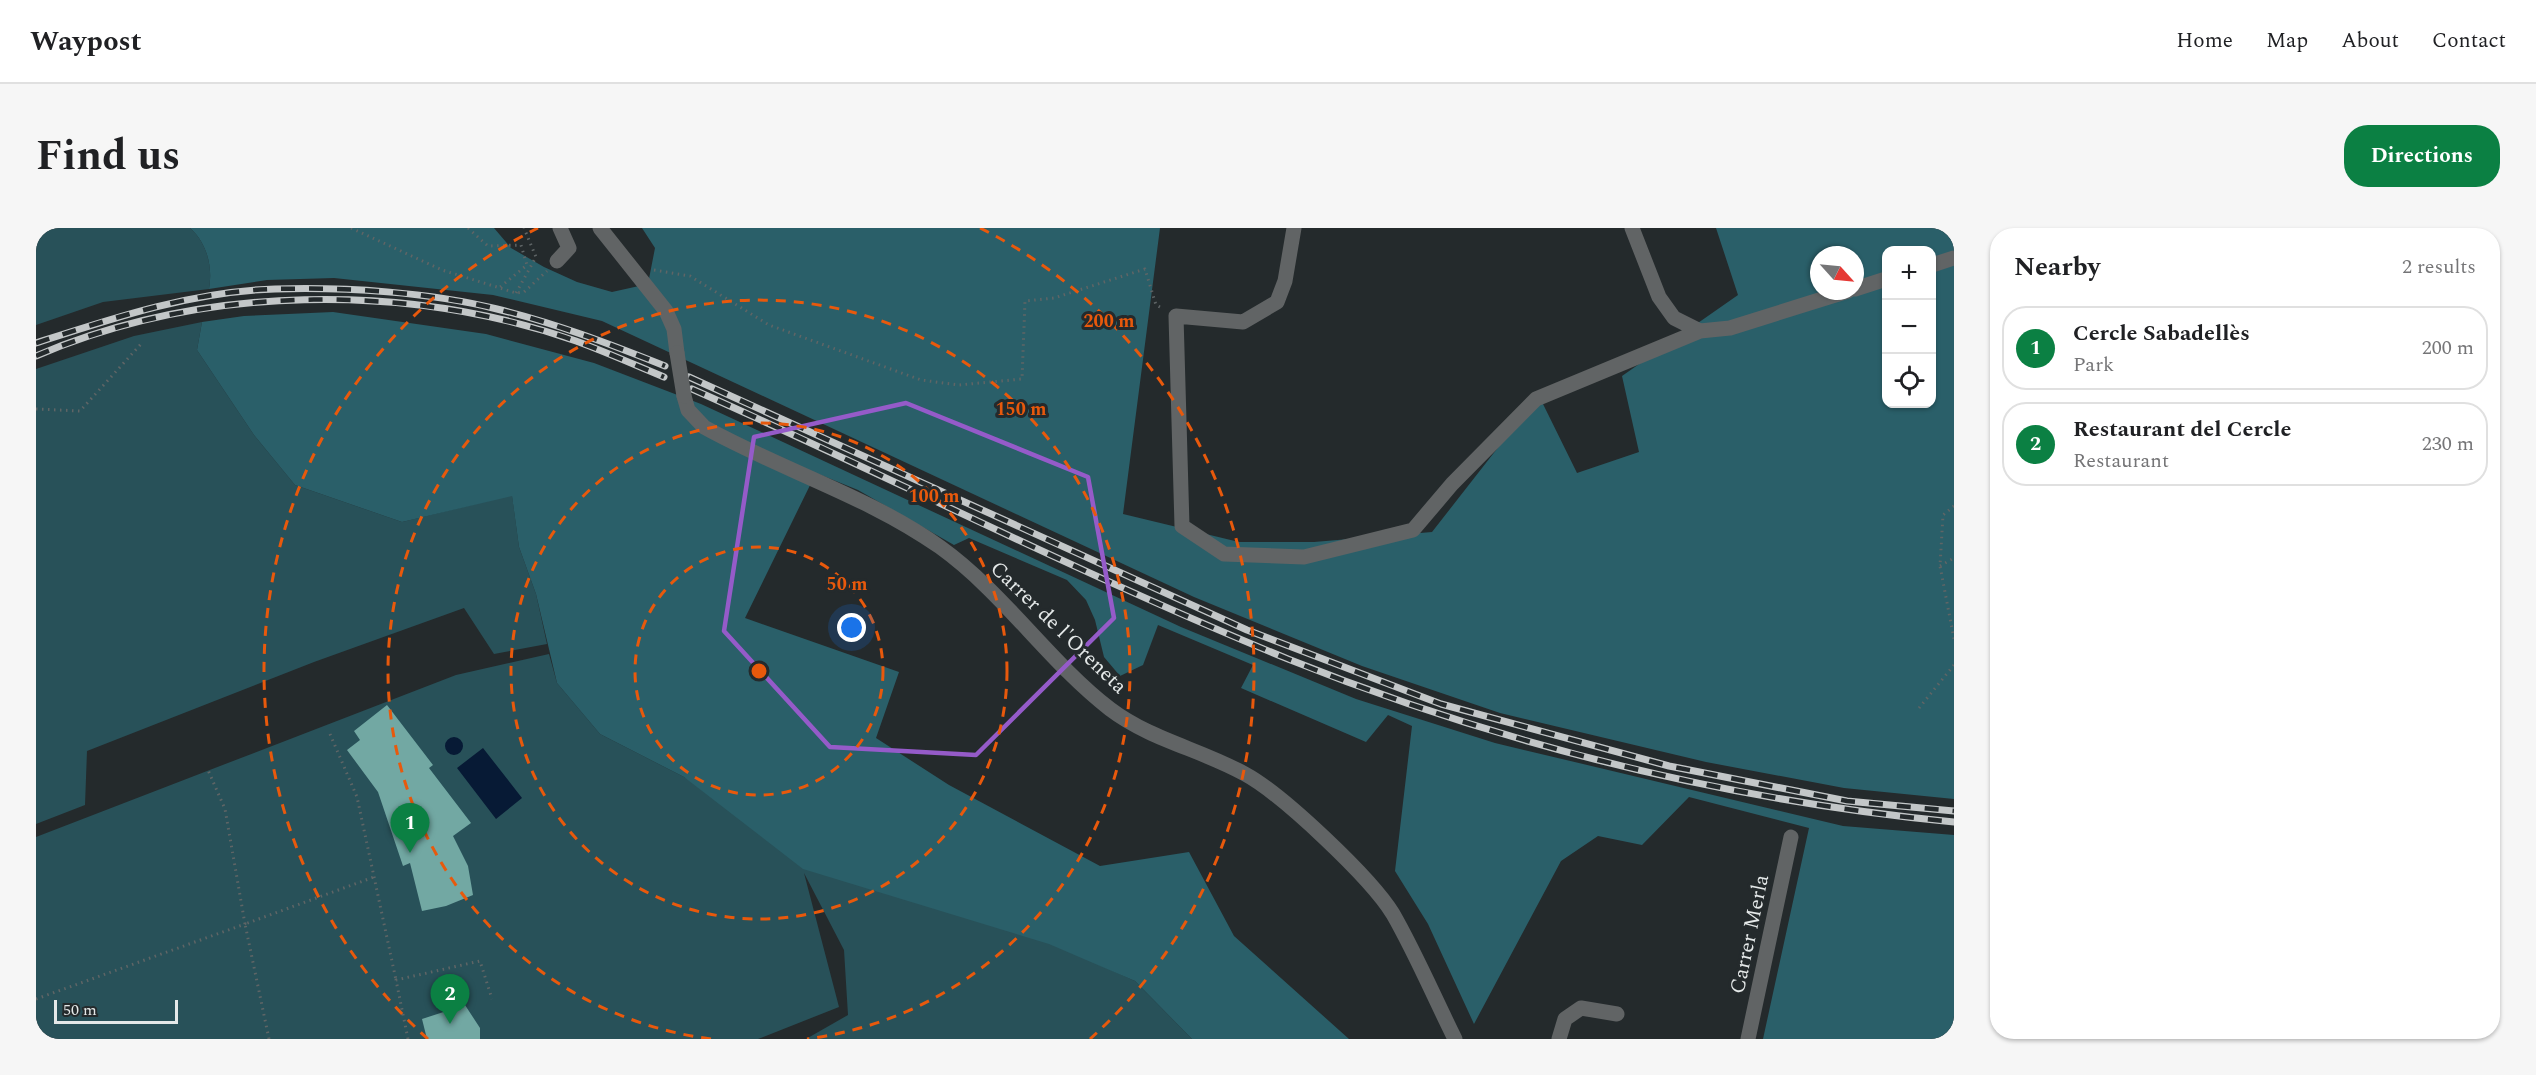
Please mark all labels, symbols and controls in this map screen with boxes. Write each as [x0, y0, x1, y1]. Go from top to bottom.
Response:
text: Waypost [30, 20, 141, 63]
text: Home [2176, 25, 2233, 57]
text: Map [2266, 25, 2308, 57]
text: About [2341, 25, 2399, 57]
text: Contact [2432, 25, 2506, 57]
text: Find us [36, 125, 180, 188]
button: Directions [2344, 125, 2500, 187]
north arrow [1810, 246, 1864, 300]
map controls [1882, 246, 1936, 408]
button: + [1882, 246, 1936, 300]
text: Nearby [2014, 247, 2100, 287]
text: 2 results [2402, 252, 2476, 282]
button: − [1882, 300, 1936, 354]
text: 200 m [1083, 308, 1135, 335]
text: Cercle Sabadellès [2073, 317, 2250, 350]
text: 1 [2030, 333, 2041, 363]
text: 200 m [2422, 333, 2474, 363]
text: Park [2073, 350, 2114, 380]
button: locate [1882, 354, 1936, 408]
text: 150 m [995, 396, 1047, 423]
text: Restaurant del Cercle [2073, 413, 2291, 446]
text: 2 [2030, 429, 2041, 459]
text: 230 m [2422, 429, 2474, 459]
text: Restaurant [2073, 446, 2169, 476]
text: 100 m [908, 483, 960, 510]
street label: Carrer de l'Oreneta [982, 554, 1135, 702]
text: 50 m [827, 571, 867, 598]
your location [837, 613, 866, 642]
centre of rings [749, 661, 769, 681]
pin: 1 [390, 804, 430, 853]
street label: Carrer Merla [1722, 871, 1778, 997]
pin: 2 [430, 974, 470, 1024]
scale bar [54, 997, 178, 1024]
text: 50 m [63, 998, 97, 1022]

